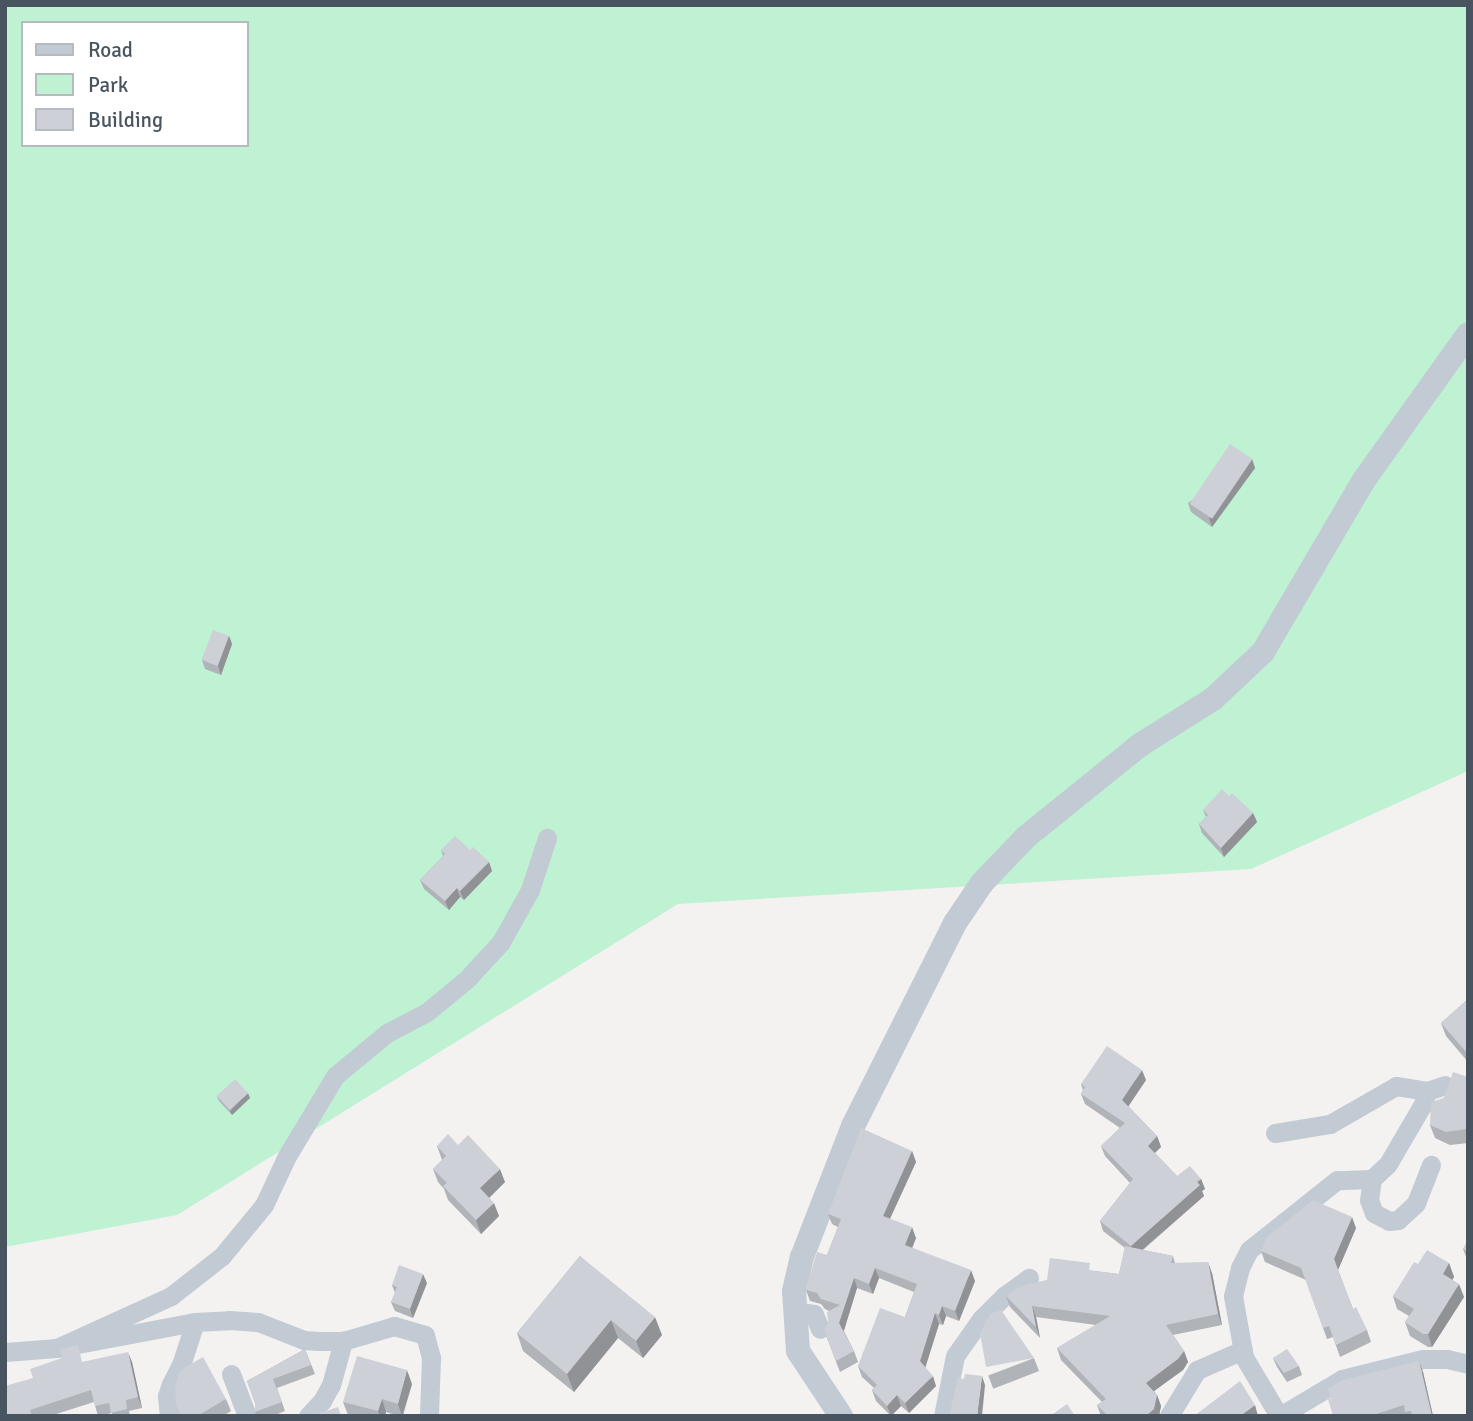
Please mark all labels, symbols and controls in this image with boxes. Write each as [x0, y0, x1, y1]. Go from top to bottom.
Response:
legend [21, 21, 248, 147]
text: Road [88, 37, 133, 63]
text: Park [88, 72, 128, 98]
text: Building [88, 107, 163, 133]

